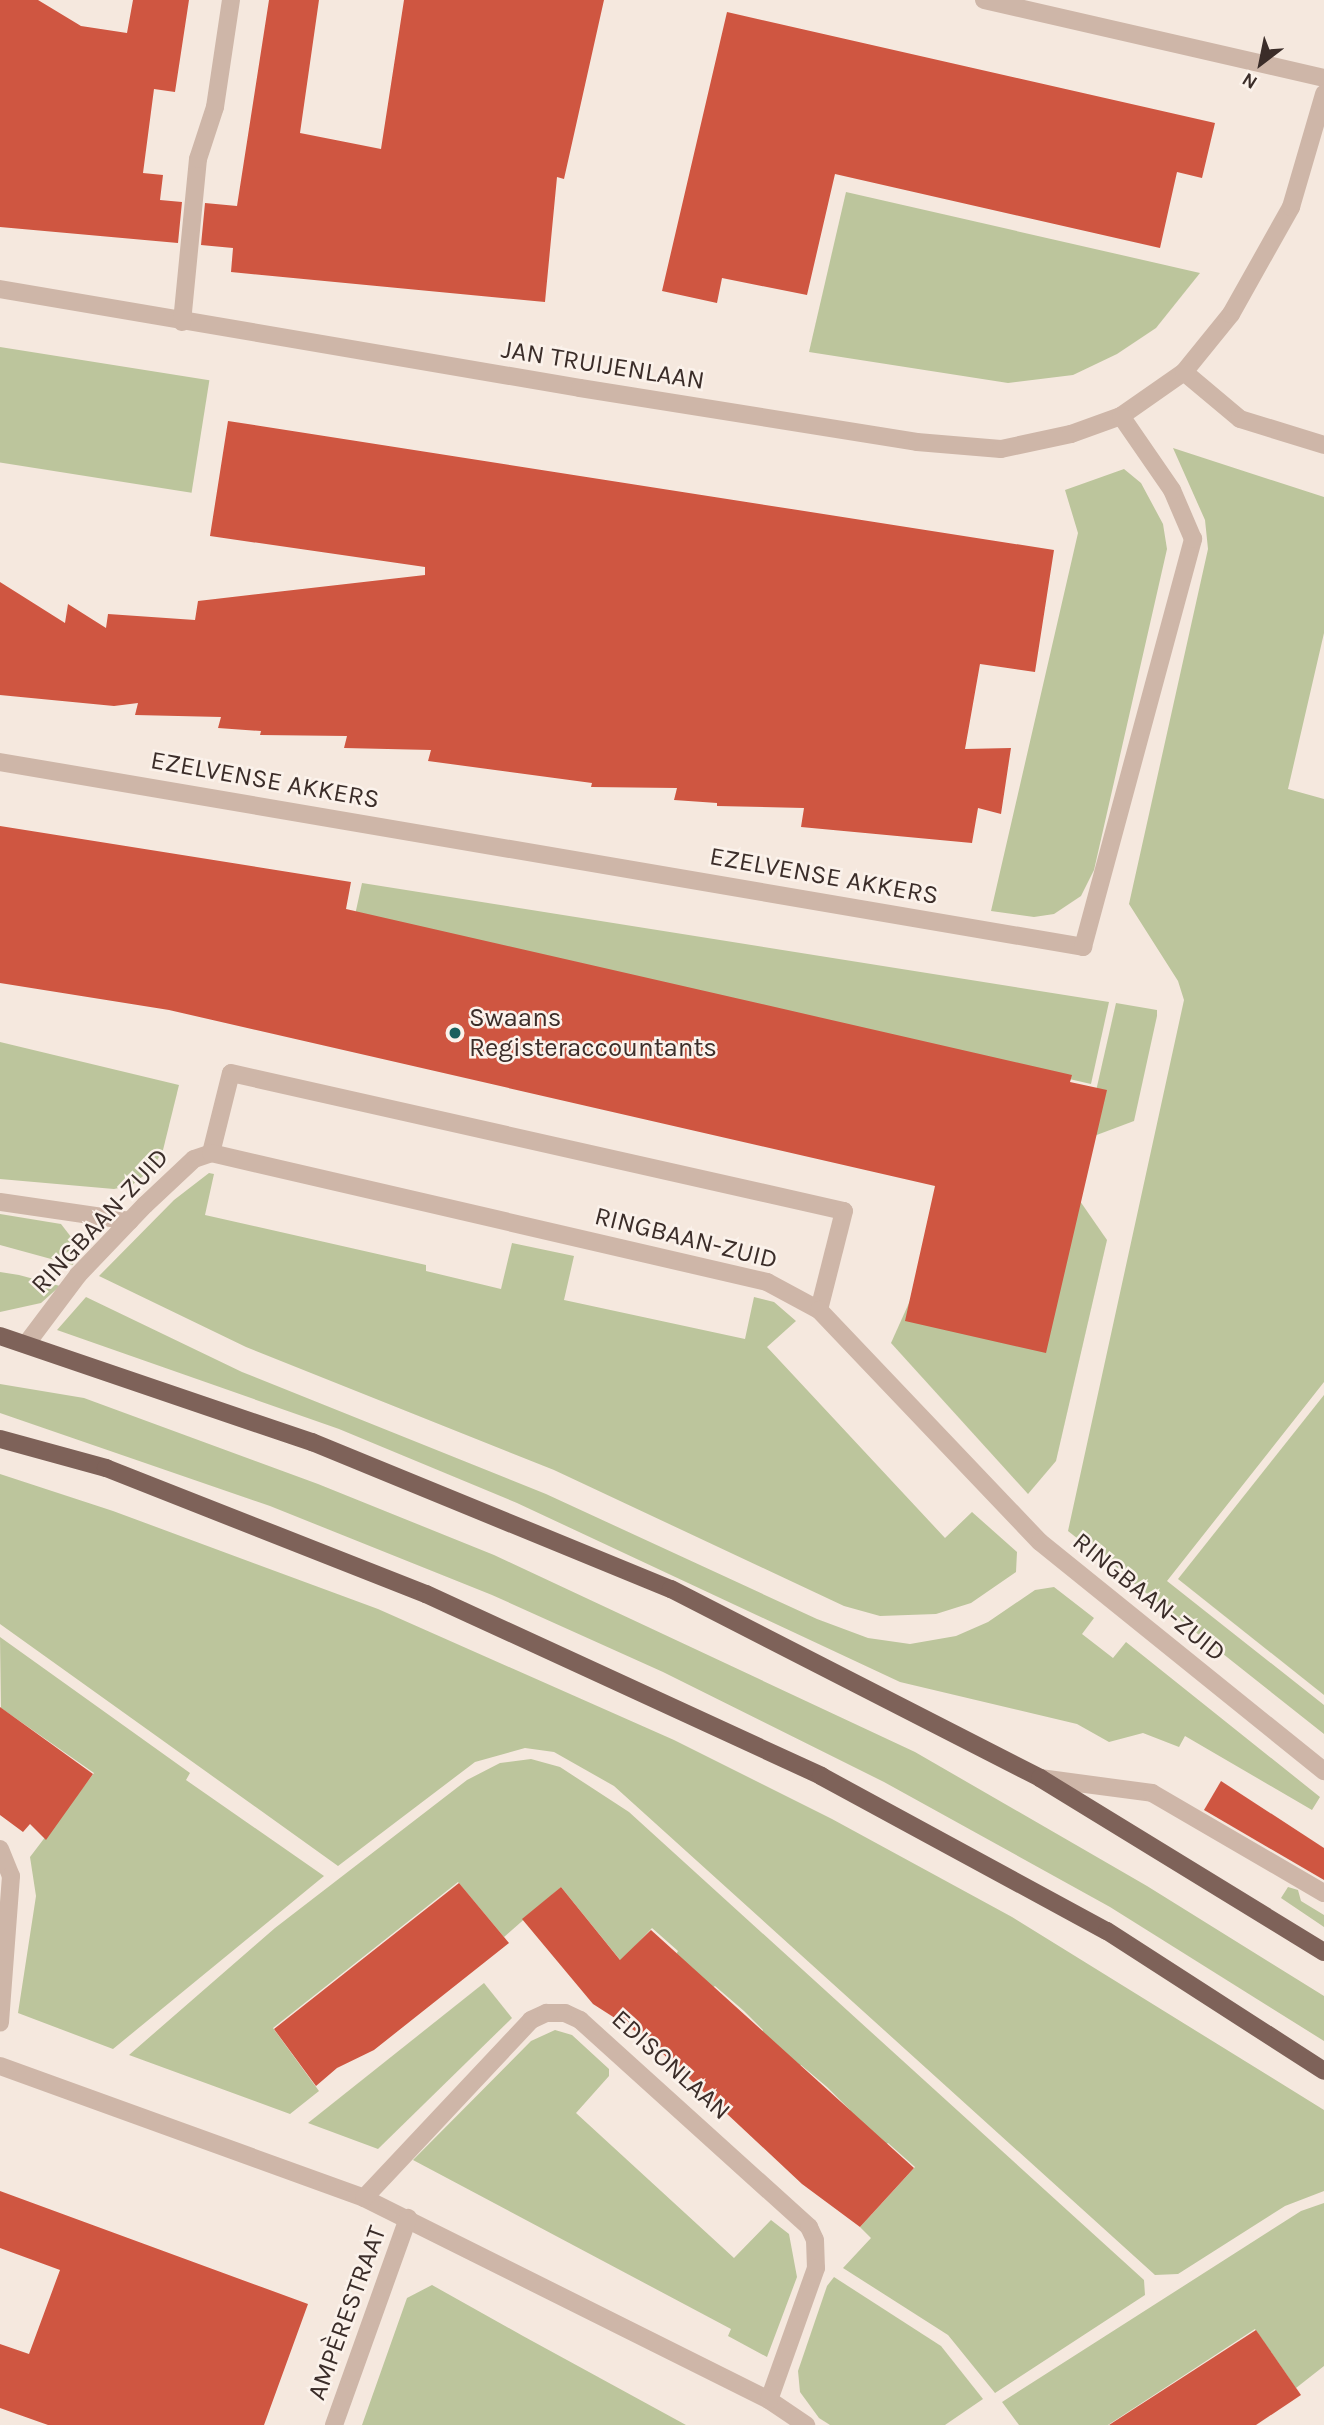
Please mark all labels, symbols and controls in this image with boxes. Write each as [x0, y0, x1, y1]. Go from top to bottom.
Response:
north arrow [1226, 28, 1296, 98]
text: N [1238, 68, 1261, 94]
street label: JAN TRUIJENLAAN [499, 334, 707, 396]
street label: EZELVENSE AKKERS [148, 745, 382, 815]
street label: EZELVENSE AKKERS [707, 841, 941, 911]
place label: Swaans Registeraccountants [469, 1002, 717, 1064]
marker: Swaans Registeraccountants [447, 1025, 463, 1041]
street label: RINGBAAN-ZUID [25, 1142, 175, 1300]
street label: RINGBAAN-ZUID [591, 1200, 781, 1276]
street label: RINGBAAN-ZUID [1066, 1526, 1232, 1668]
street label: EDISONLAAN [605, 2004, 737, 2126]
street label: AMPÈRESTRAAT [301, 2222, 393, 2404]

